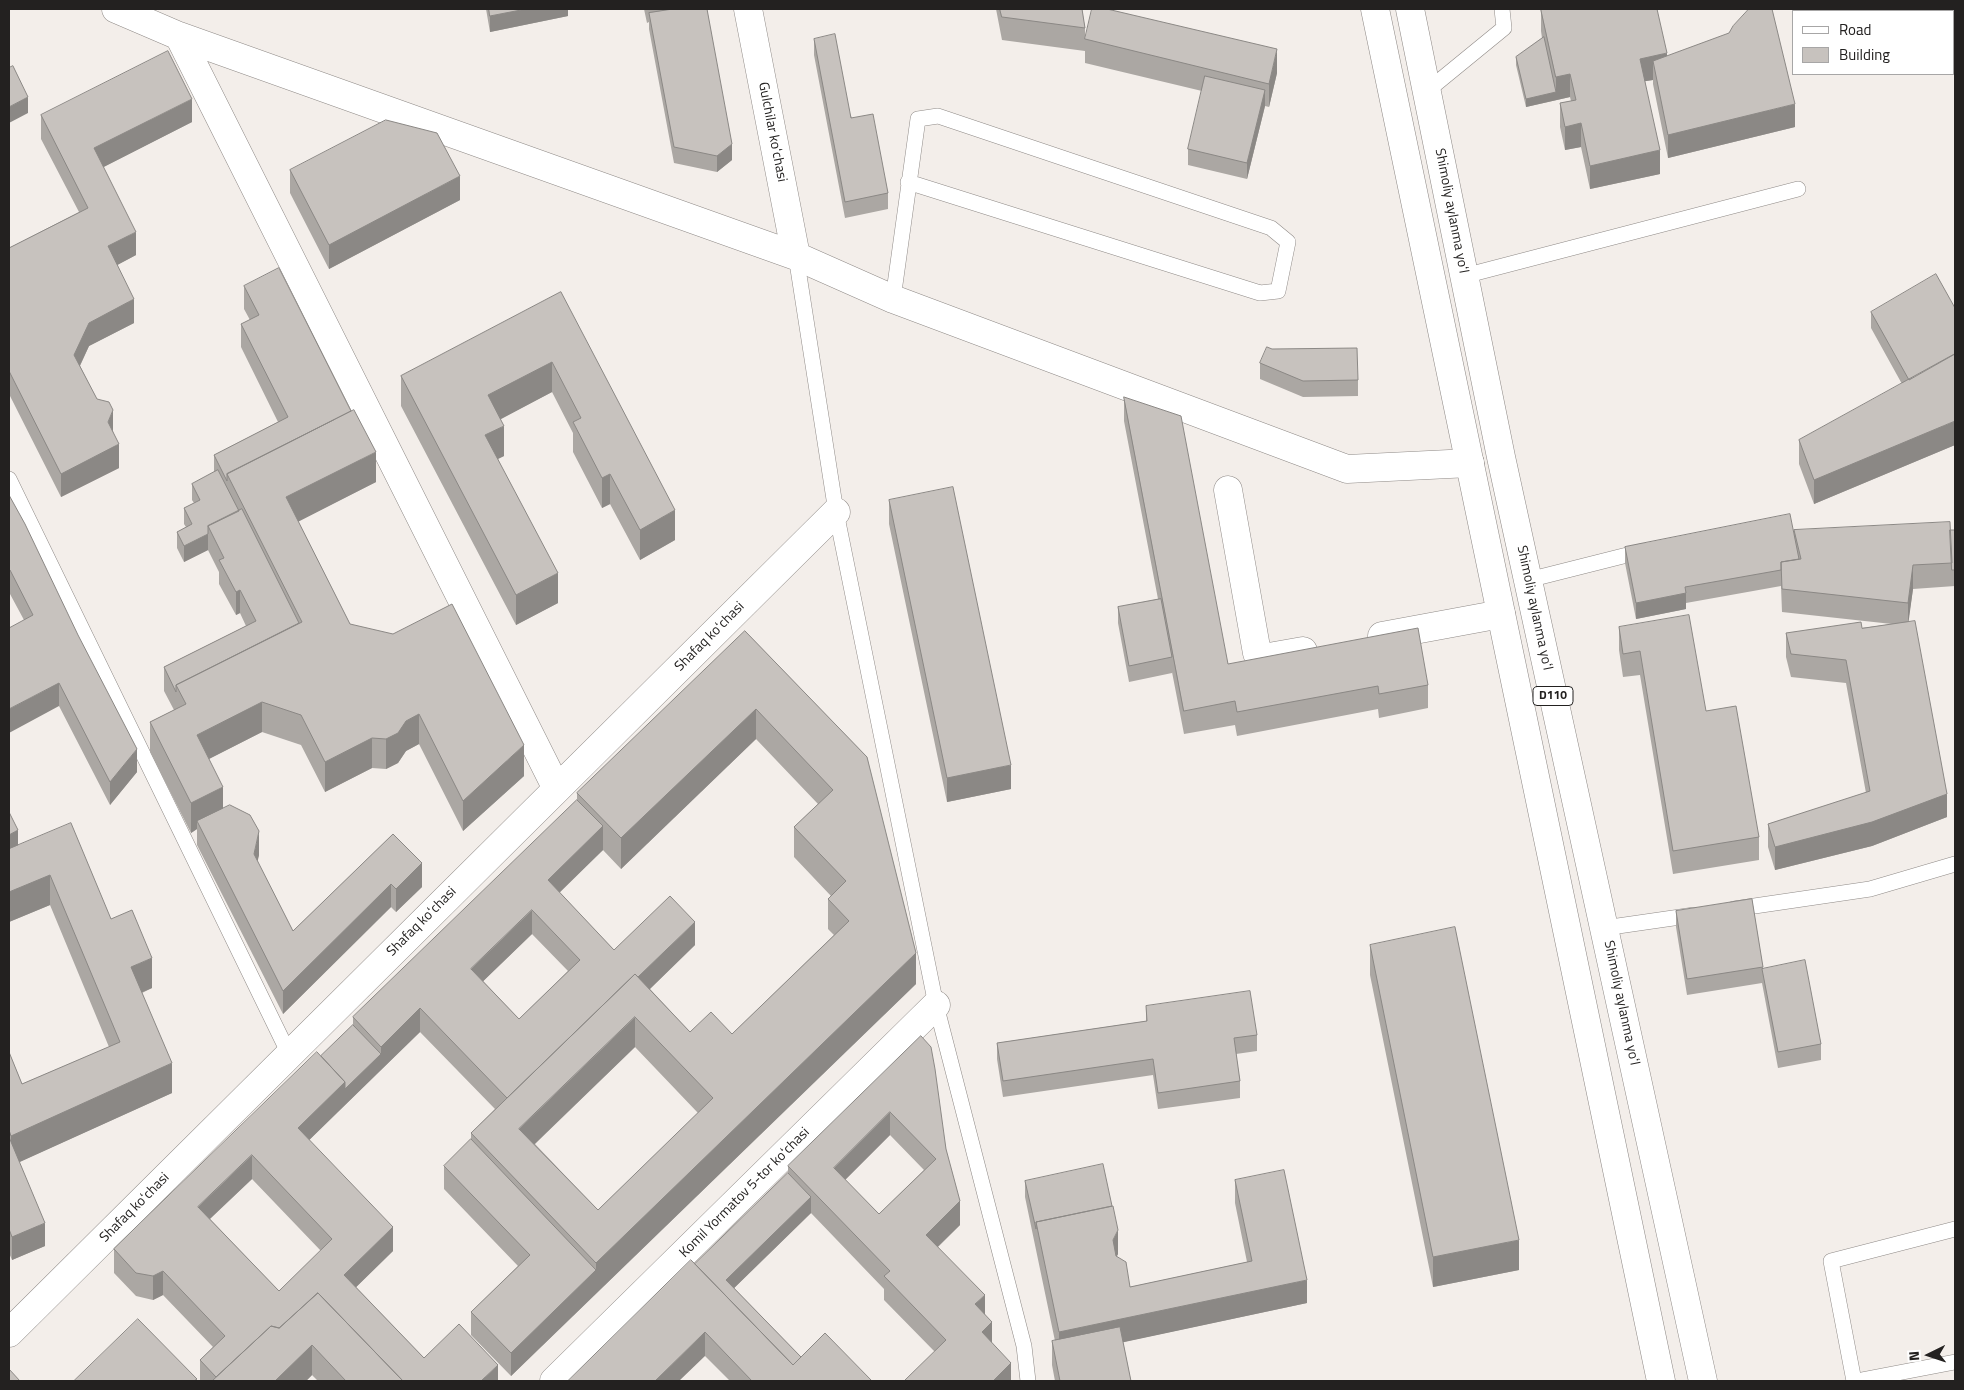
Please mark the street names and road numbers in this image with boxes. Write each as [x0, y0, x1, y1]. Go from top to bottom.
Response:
street label: Gulchilar koʻchasi [754, 81, 790, 183]
street label: Shimoliy aylanma yoʻl [1431, 147, 1471, 275]
street label: Shimoliy aylanma yoʻl [1513, 544, 1555, 672]
street label: Shafaq koʻchasi [672, 599, 748, 675]
road number: D110 [1533, 686, 1573, 706]
street label: Shafaq koʻchasi [384, 884, 460, 960]
street label: Shimoliy aylanma yoʻl [1600, 939, 1642, 1067]
street label: Komil Yormatov 5-tor koʻchasi [676, 1124, 814, 1262]
street label: Shafaq koʻchasi [97, 1170, 173, 1246]

